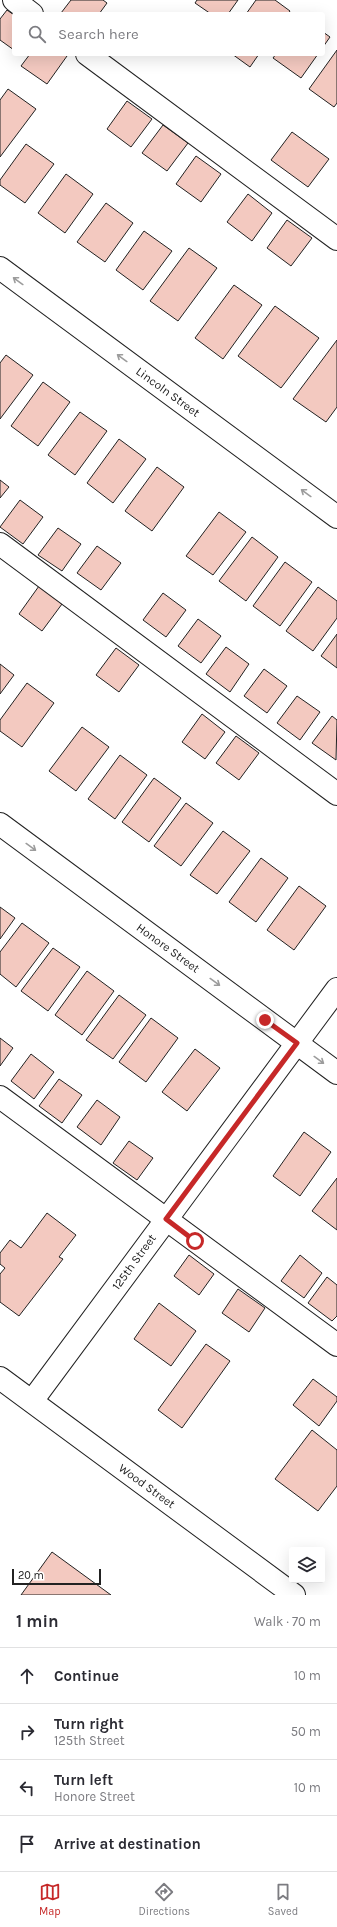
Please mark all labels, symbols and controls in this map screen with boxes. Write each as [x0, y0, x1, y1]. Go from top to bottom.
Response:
search box [12, 12, 325, 56]
icon: search [26, 23, 48, 45]
text: Search here [58, 25, 139, 43]
one-way arrow [12, 277, 23, 285]
one-way arrow [117, 354, 128, 362]
street label: Lincoln Street [133, 364, 203, 420]
one-way arrow [300, 489, 311, 498]
one-way arrow [26, 843, 37, 851]
street label: Honore Street [134, 920, 203, 976]
one-way arrow [209, 978, 220, 987]
route end [256, 1011, 274, 1029]
one-way arrow [314, 1055, 325, 1064]
street label: 125th Street [109, 1231, 159, 1293]
route start [186, 1232, 204, 1250]
street label: Wood Street [116, 1461, 178, 1511]
map controls [289, 1547, 325, 1583]
button: layers [289, 1547, 325, 1583]
scale bar [12, 1567, 101, 1586]
text: 20 m [18, 1569, 44, 1582]
text: 1 min [16, 1611, 59, 1631]
text: Walk · 70 m [254, 1614, 321, 1629]
icon: ahead [16, 1665, 38, 1687]
text: Continue [54, 1667, 119, 1685]
text: 10 m [294, 1668, 321, 1683]
text: Turn right [54, 1715, 124, 1733]
icon: right [16, 1721, 38, 1743]
text: 50 m [291, 1724, 321, 1739]
text: 125th Street [54, 1733, 125, 1748]
text: Turn left [54, 1771, 113, 1789]
icon: left [16, 1777, 38, 1799]
text: 10 m [294, 1780, 321, 1795]
text: Honore Street [54, 1789, 135, 1804]
icon: arrive [16, 1833, 38, 1855]
text: Arrive at destination [54, 1835, 201, 1853]
tab: Map [39, 1881, 61, 1918]
tab: Directions [138, 1881, 190, 1918]
tab: Saved [268, 1881, 298, 1918]

